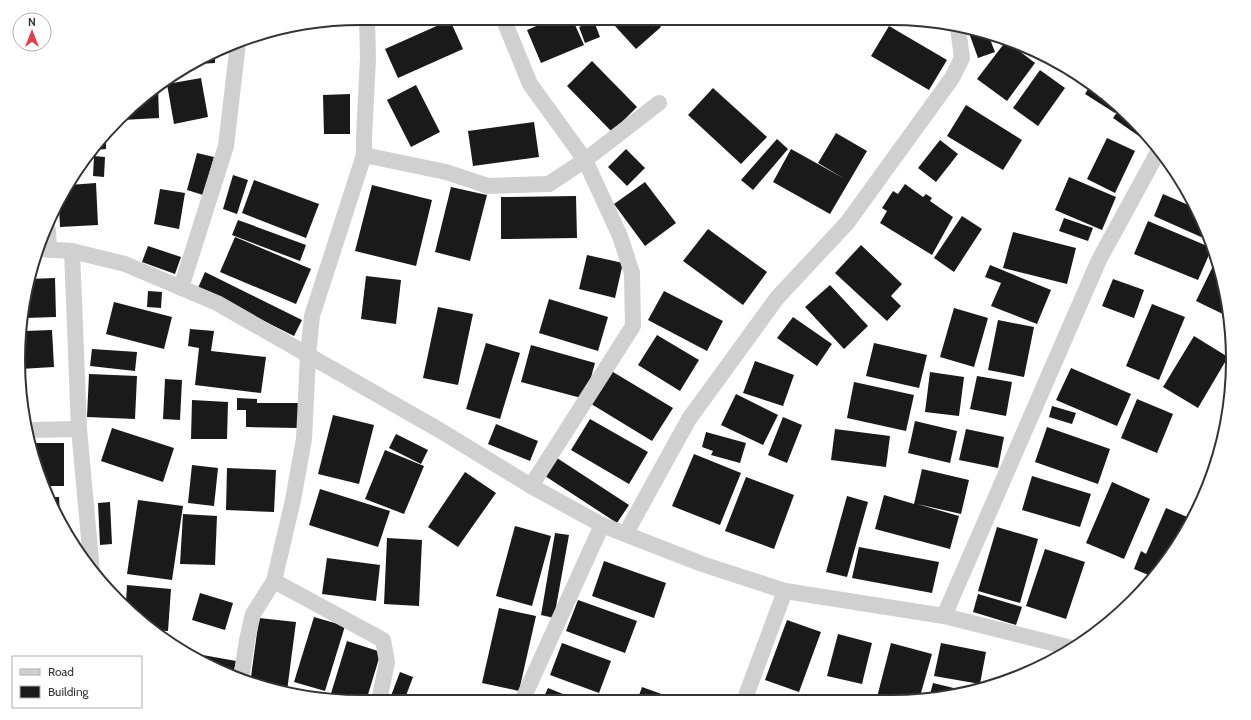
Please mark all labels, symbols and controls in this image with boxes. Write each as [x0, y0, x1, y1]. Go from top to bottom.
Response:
north arrow [12, 12, 52, 52]
text: N [28, 15, 36, 29]
legend [12, 656, 142, 708]
text: Road [48, 664, 74, 679]
text: Building [48, 684, 90, 699]

